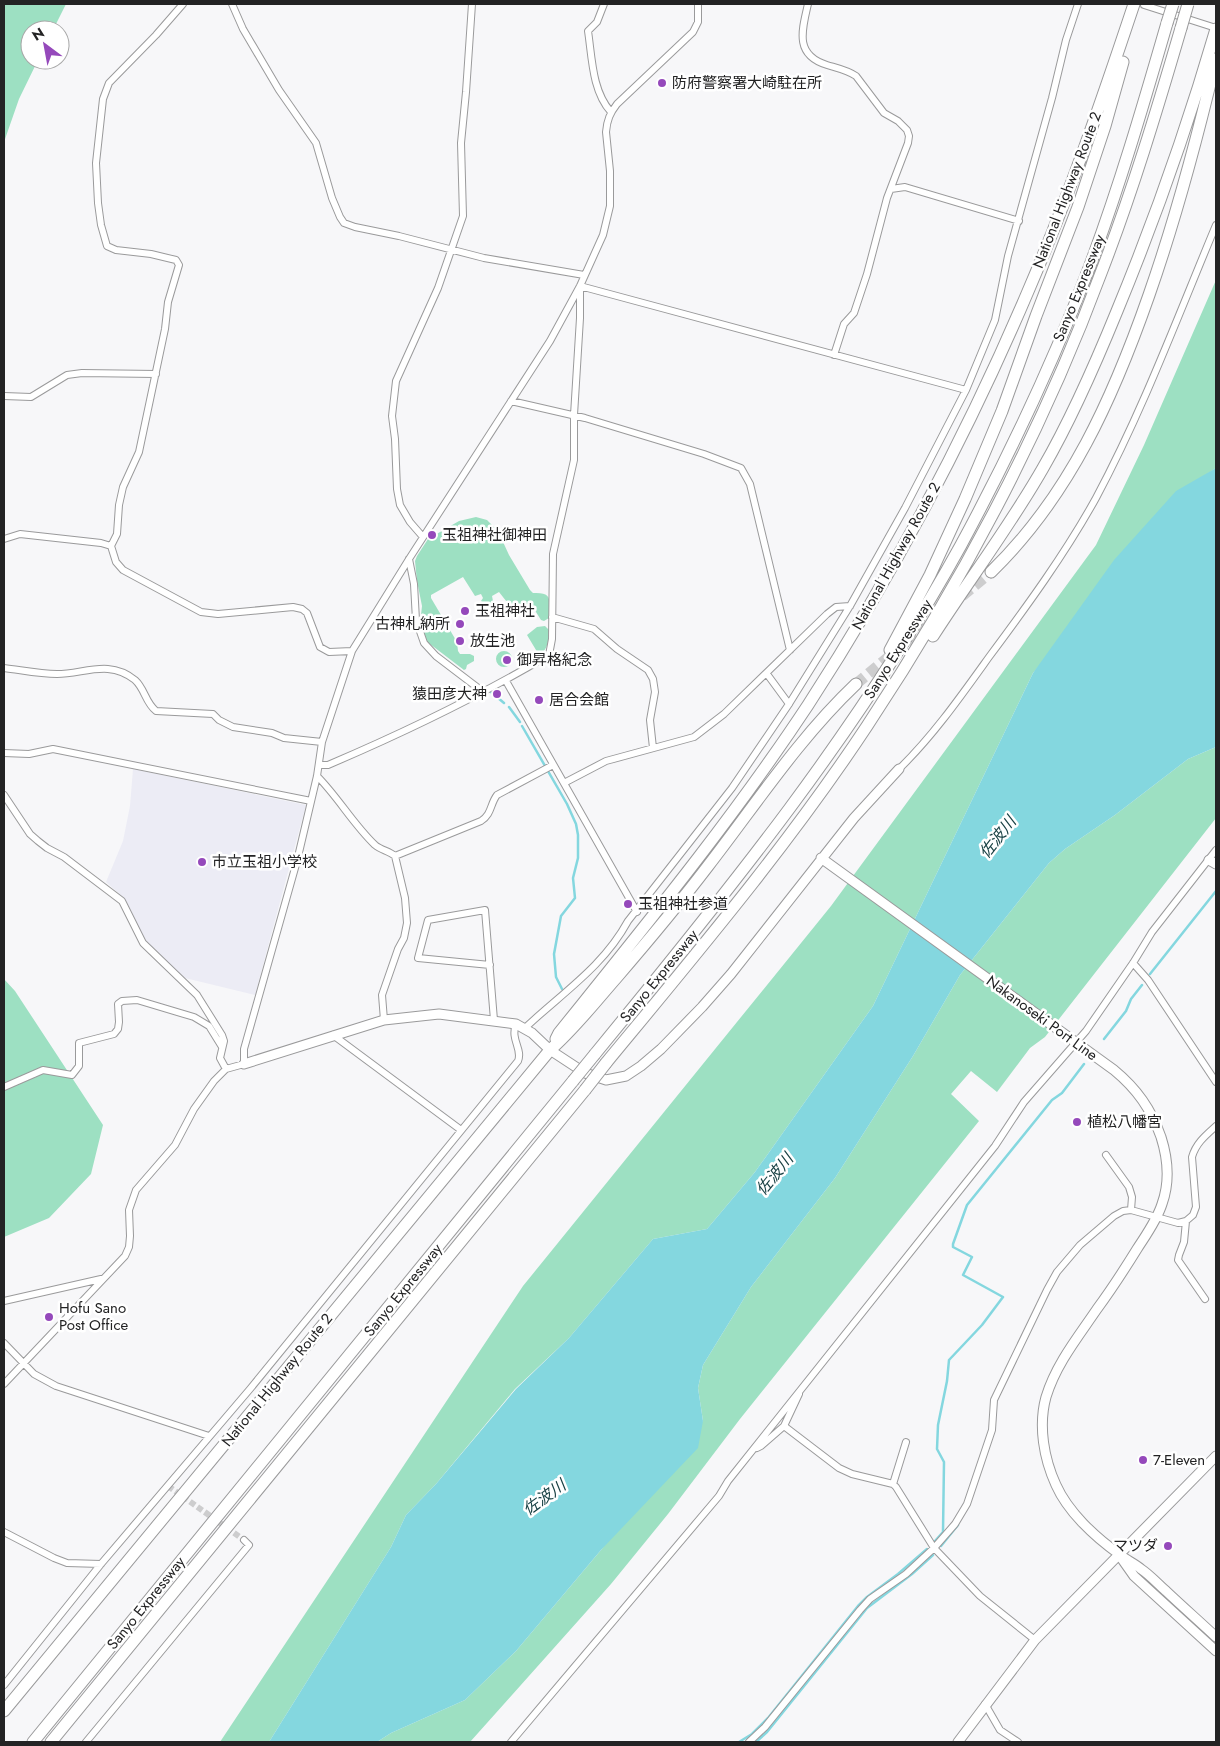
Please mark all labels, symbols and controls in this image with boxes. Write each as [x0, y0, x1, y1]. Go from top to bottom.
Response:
north arrow [20, 20, 70, 70]
text: N [28, 23, 48, 45]
place label: 防府警察署大崎駐在所 [672, 72, 822, 94]
marker: 防府警察署大崎駐在所 [656, 77, 668, 89]
street label: National Highway Route 2 [1027, 109, 1107, 271]
street label: Sanyo Expressway [1047, 231, 1111, 345]
street label: National Highway Route 2 [846, 478, 946, 634]
place label: 玉祖神社御神田 [442, 524, 547, 546]
marker: 玉祖神社御神田 [426, 529, 438, 541]
street label: Sanyo Expressway [858, 594, 938, 703]
place label: 玉祖神社 [475, 600, 535, 622]
marker: 玉祖神社 [459, 605, 471, 617]
place label: 古神札納所 [375, 613, 450, 635]
marker: 古神札納所 [454, 618, 466, 630]
place label: 放生池 [470, 630, 515, 652]
marker: 放生池 [454, 635, 466, 647]
place label: 御昇格紀念 [517, 649, 592, 671]
marker: 御昇格紀念 [501, 654, 513, 666]
place label: 猿田彦大神 [412, 683, 487, 705]
marker: 猿田彦大神 [491, 688, 503, 700]
place label: 居合会館 [549, 689, 609, 711]
marker: 居合会館 [533, 694, 545, 706]
water label: 佐波川 [974, 810, 1022, 863]
place label: 市立玉祖小学校 [212, 851, 317, 873]
marker: 市立玉祖小学校 [196, 856, 208, 868]
place label: 玉祖神社参道 [638, 893, 728, 915]
marker: 玉祖神社参道 [622, 898, 634, 910]
street label: Sanyo Expressway [615, 924, 704, 1027]
street label: Nakanoseki Port Line [982, 970, 1102, 1066]
place label: 植松八幡宮 [1087, 1111, 1162, 1133]
marker: 植松八幡宮 [1071, 1116, 1083, 1128]
water label: 佐波川 [750, 1147, 800, 1200]
street label: Sanyo Expressway [359, 1238, 448, 1341]
place label: Hofu Sano Post Office [59, 1297, 129, 1336]
street label: National Highway Route 2 [216, 1309, 338, 1451]
marker: Hofu Sano Post Office [43, 1311, 55, 1323]
place label: 7-Eleven [1153, 1449, 1205, 1471]
marker: 7-Eleven [1137, 1454, 1149, 1466]
water label: 佐波川 [518, 1473, 572, 1521]
place label: マツダ [1113, 1535, 1158, 1557]
marker: マツダ [1162, 1540, 1174, 1552]
street label: Sanyo Expressway [102, 1551, 191, 1654]

